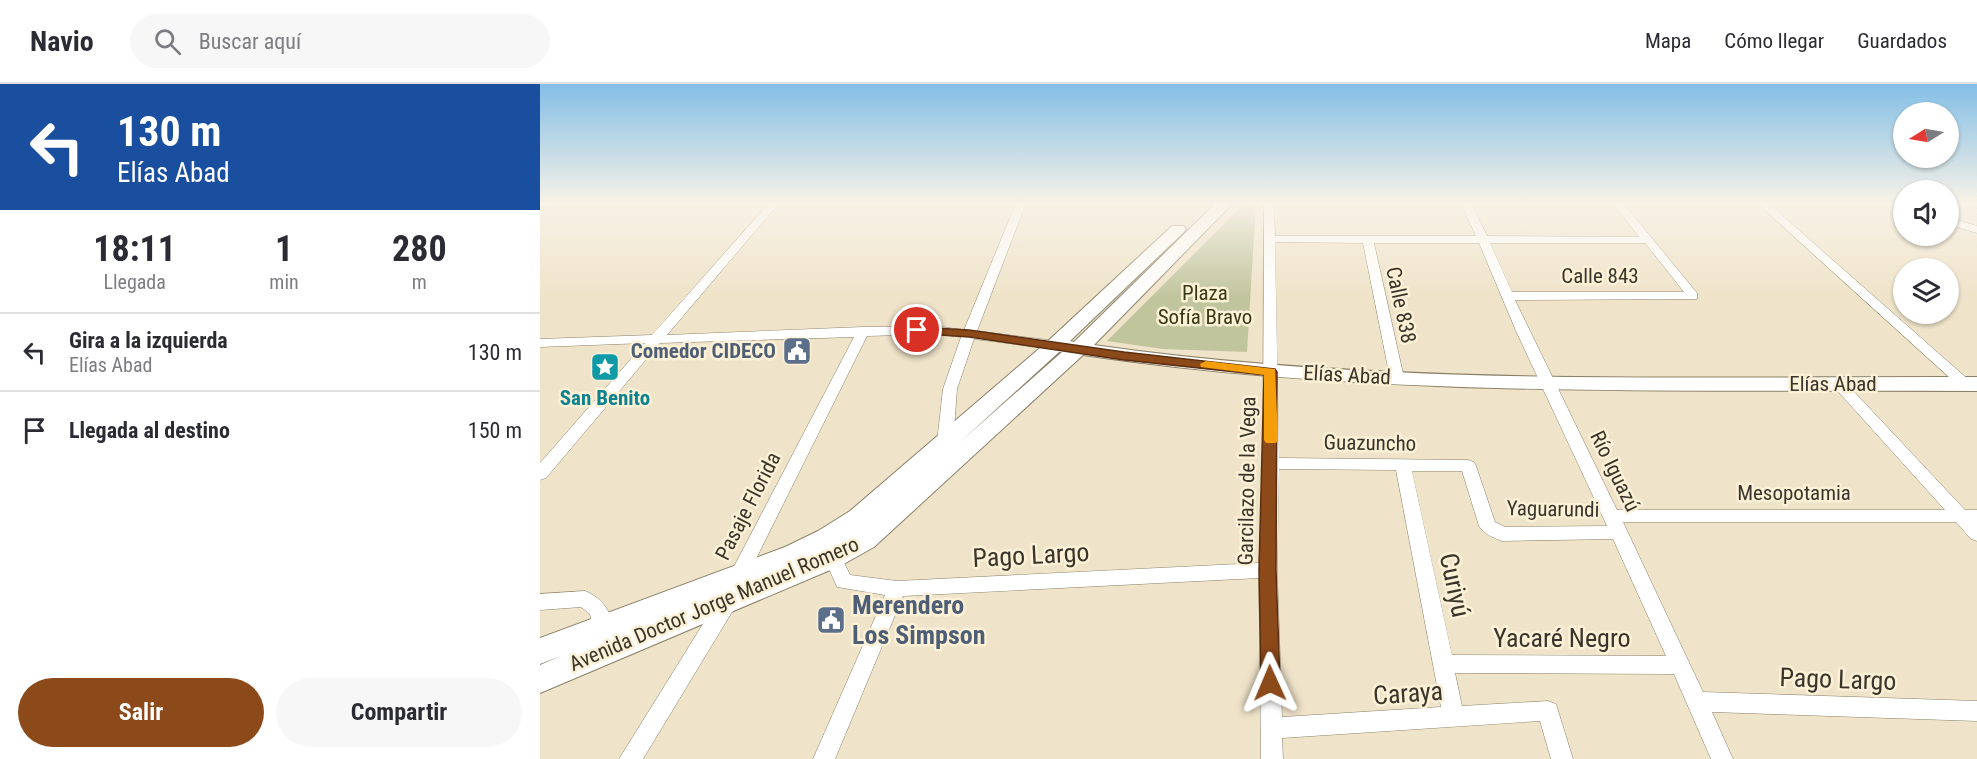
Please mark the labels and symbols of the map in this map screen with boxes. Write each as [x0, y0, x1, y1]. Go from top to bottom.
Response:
north arrow [1893, 102, 1959, 168]
street label: Calle 843 [1561, 264, 1639, 288]
street label: Calle 838 [1381, 265, 1421, 345]
park label: Plaza Sofía Bravo [1158, 281, 1252, 329]
pin [891, 304, 942, 355]
public building icon: Comedor CIDECO [781, 335, 813, 367]
place label: Comedor CIDECO [631, 339, 776, 363]
place icon: San Benito [589, 351, 621, 383]
street label: Elías Abad [1303, 361, 1391, 389]
street label: Elías Abad [1789, 372, 1877, 396]
place label: San Benito [560, 386, 650, 410]
street label: Garcilazo de la Vega [1234, 396, 1260, 566]
street label: Río Iguazú [1585, 427, 1645, 515]
street label: Guazuncho [1324, 430, 1416, 456]
street label: Pasaje Florida [711, 448, 785, 564]
street label: Mesopotamia [1737, 481, 1851, 505]
street label: Yaguarundi [1506, 496, 1600, 522]
street label: Avenida Doctor Jorge Manuel Romero [566, 532, 862, 676]
street label: Pago Largo [972, 537, 1090, 573]
street label: Curiyú [1434, 550, 1476, 620]
place label: Merendero Los Simpson [852, 590, 985, 650]
public building icon: Merendero Los Simpson [815, 604, 847, 636]
street label: Yacaré Negro [1493, 623, 1631, 653]
position arrow [1238, 651, 1302, 715]
street label: Pago Largo [1779, 662, 1897, 696]
street label: Caraya [1372, 676, 1444, 710]

